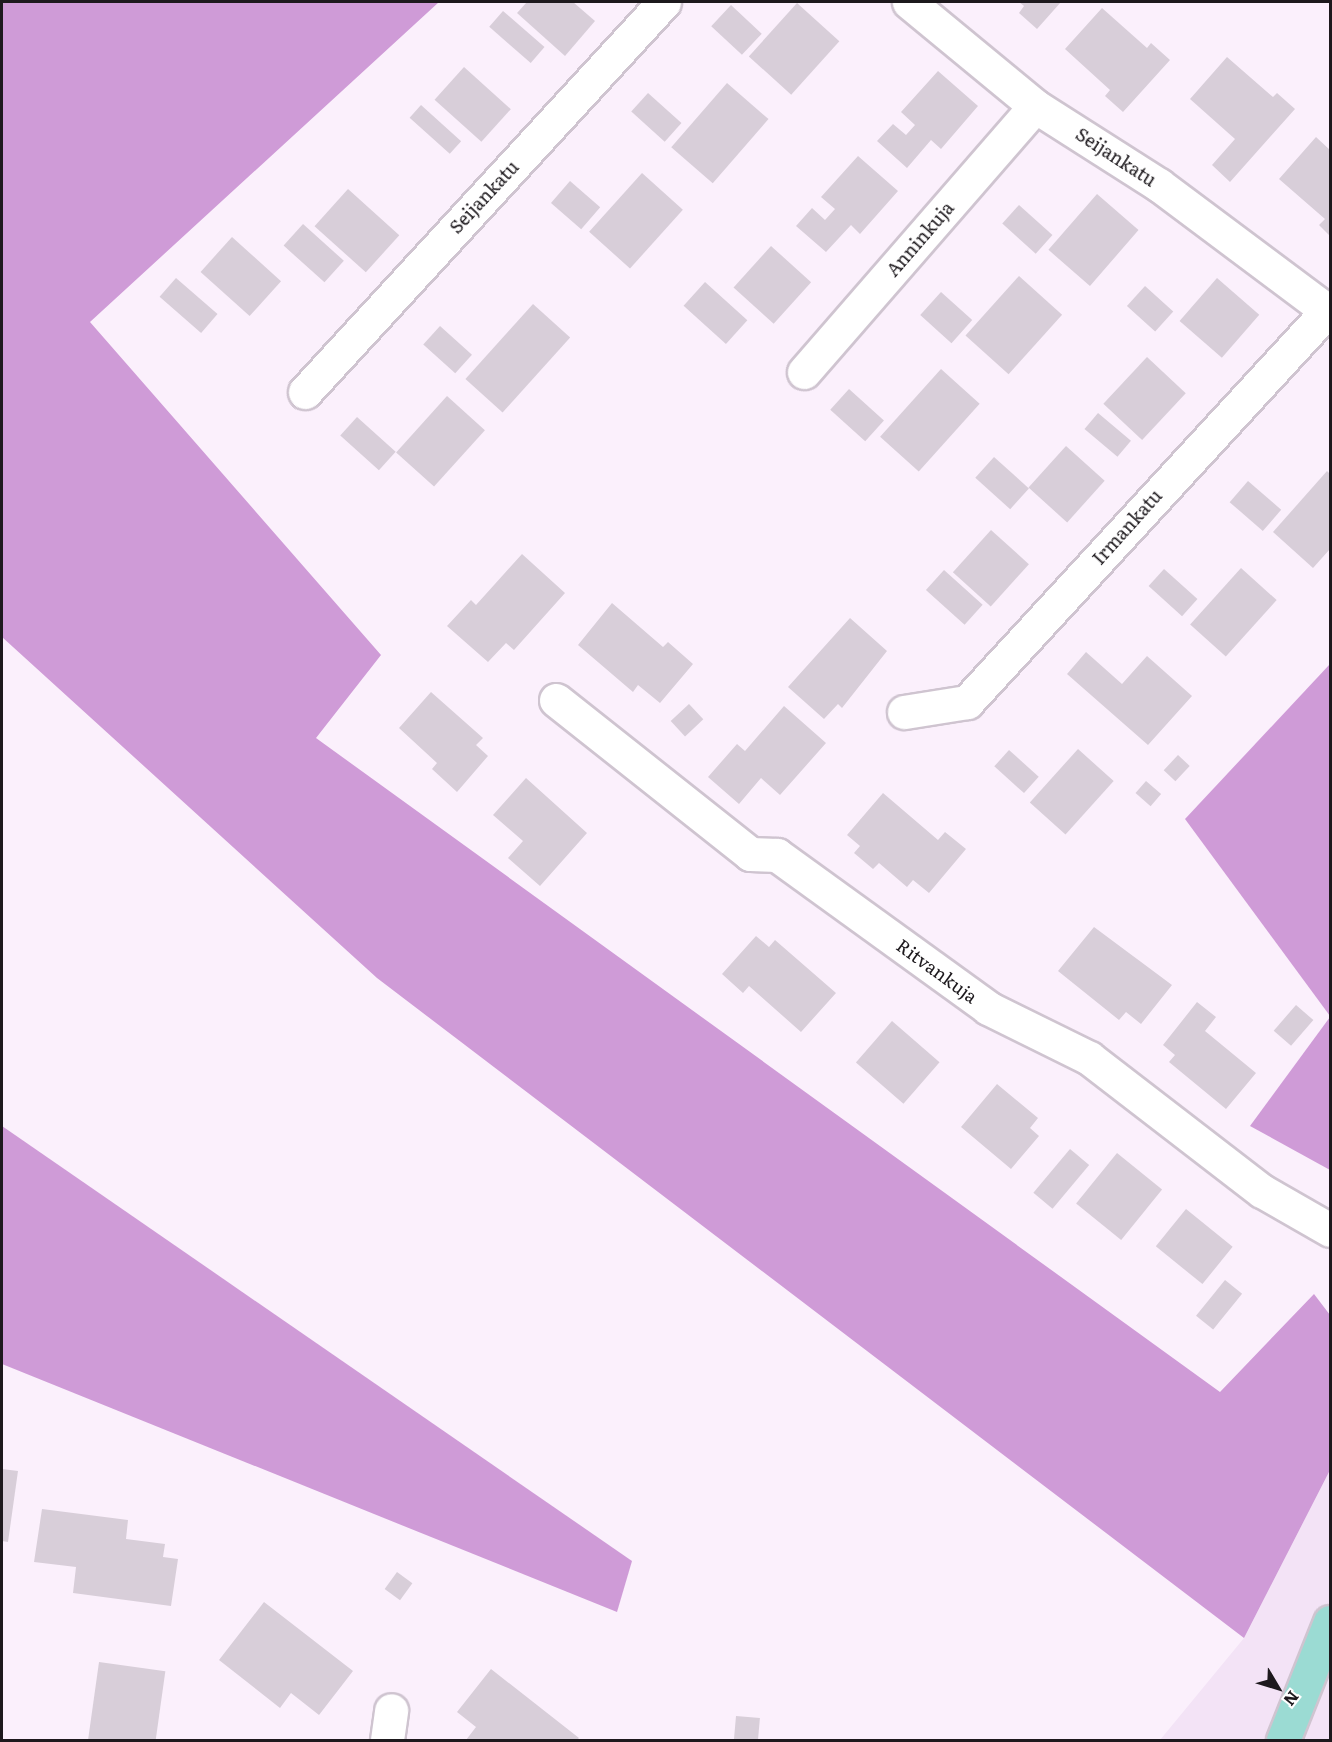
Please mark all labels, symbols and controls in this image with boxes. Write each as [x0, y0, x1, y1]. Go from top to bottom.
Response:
street label: Seijankatu [1072, 123, 1160, 191]
street label: Seijankatu [445, 156, 523, 238]
street label: Anninkuja [882, 197, 958, 281]
street label: Irmankatu [1088, 485, 1166, 569]
street label: Ritvankuja [892, 934, 982, 1008]
north arrow [1248, 1658, 1308, 1718]
text: N [1279, 1686, 1306, 1712]

